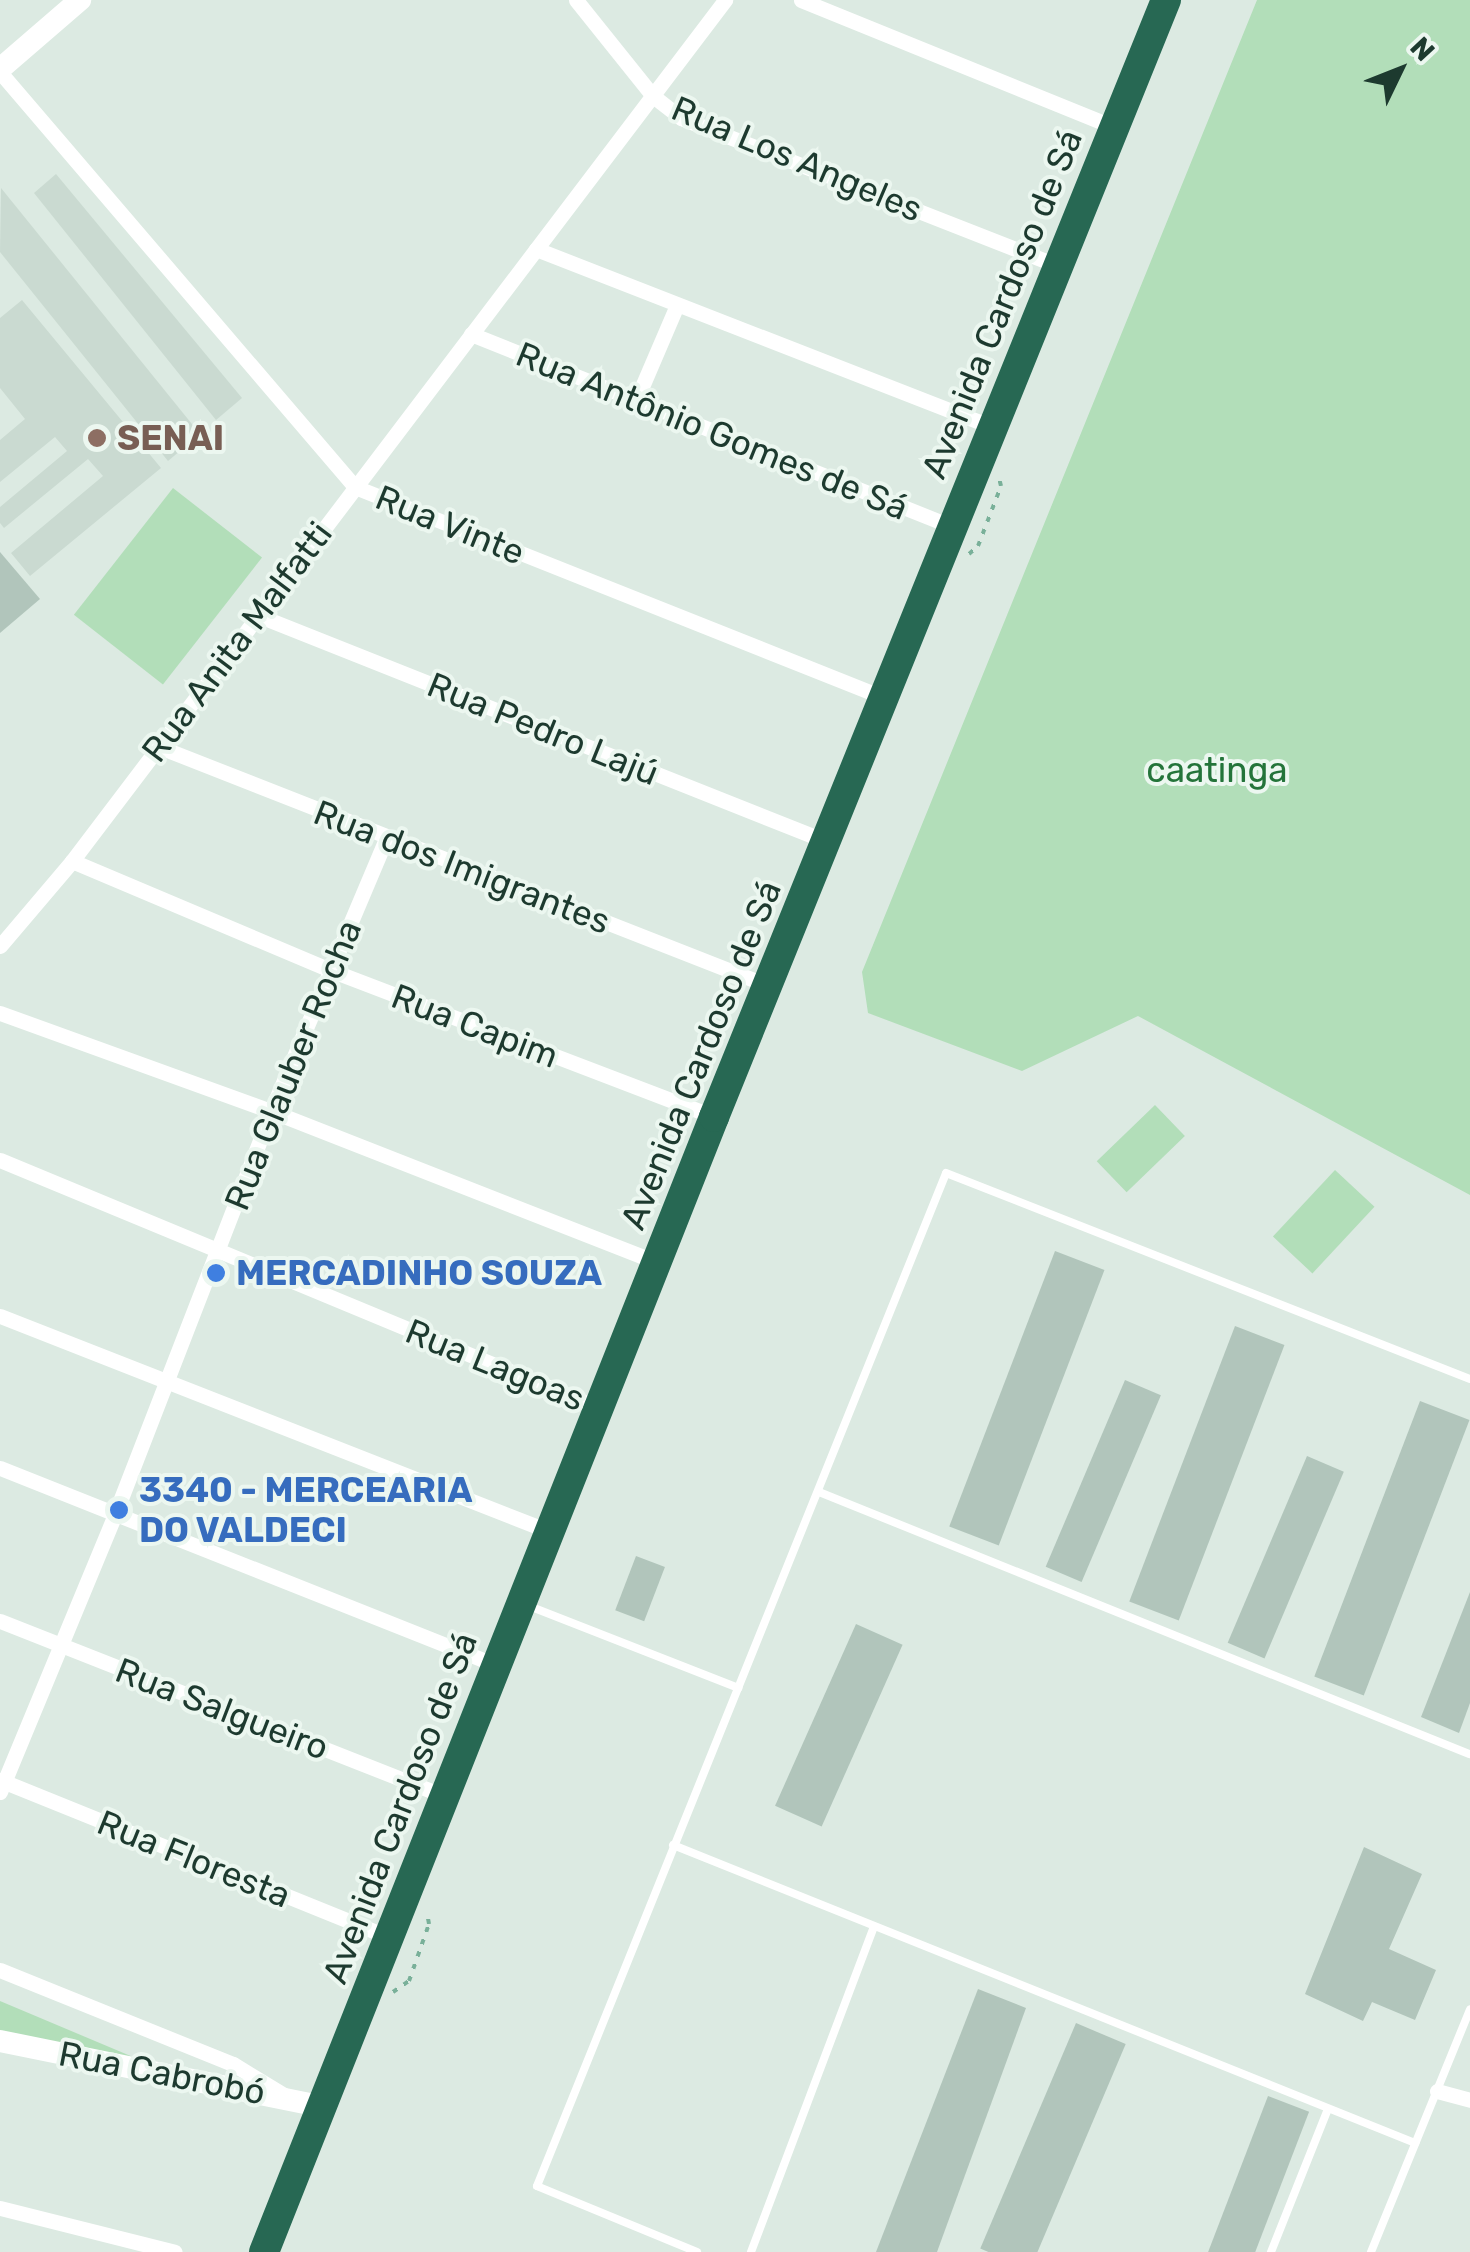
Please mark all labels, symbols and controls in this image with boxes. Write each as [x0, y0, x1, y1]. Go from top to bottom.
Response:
north arrow [1350, 20, 1450, 120]
text: N [1403, 31, 1441, 68]
street label: Rua Los Angeles [665, 87, 929, 231]
street label: Avenida Cardoso de Sá [913, 124, 1091, 484]
street label: Rua Antônio Gomes de Sá [510, 333, 914, 529]
place label: SENAI [117, 417, 224, 459]
marker: SENAI [86, 427, 108, 449]
street label: Rua Vinte [369, 476, 531, 574]
street label: Rua Anita Malfatti [133, 513, 341, 771]
street label: Rua Pedro Lajú [421, 664, 665, 794]
park label: caatinga [1146, 749, 1288, 791]
street label: Rua dos Imigrantes [308, 791, 616, 943]
street label: Avenida Cardoso de Sá [612, 875, 790, 1235]
street label: Rua Glauber Rocha [216, 914, 370, 1216]
street label: Rua Capim [386, 975, 564, 1077]
place label: MERCADINHO SOUZA [236, 1252, 602, 1294]
marker: MERCADINHO SOUZA [205, 1262, 227, 1284]
street label: Rua Lagoas [399, 1310, 591, 1420]
place label: 3340 - MERCEARIA DO VALDECI [139, 1469, 472, 1551]
marker: 3340 - MERCEARIA DO VALDECI [108, 1499, 130, 1521]
street label: Avenida Cardoso de Sá [314, 1627, 486, 1989]
street label: Rua Salgueiro [110, 1649, 334, 1769]
street label: Rua Floresta [91, 1801, 297, 1917]
street label: Rua Cabrobó [55, 2032, 269, 2114]

